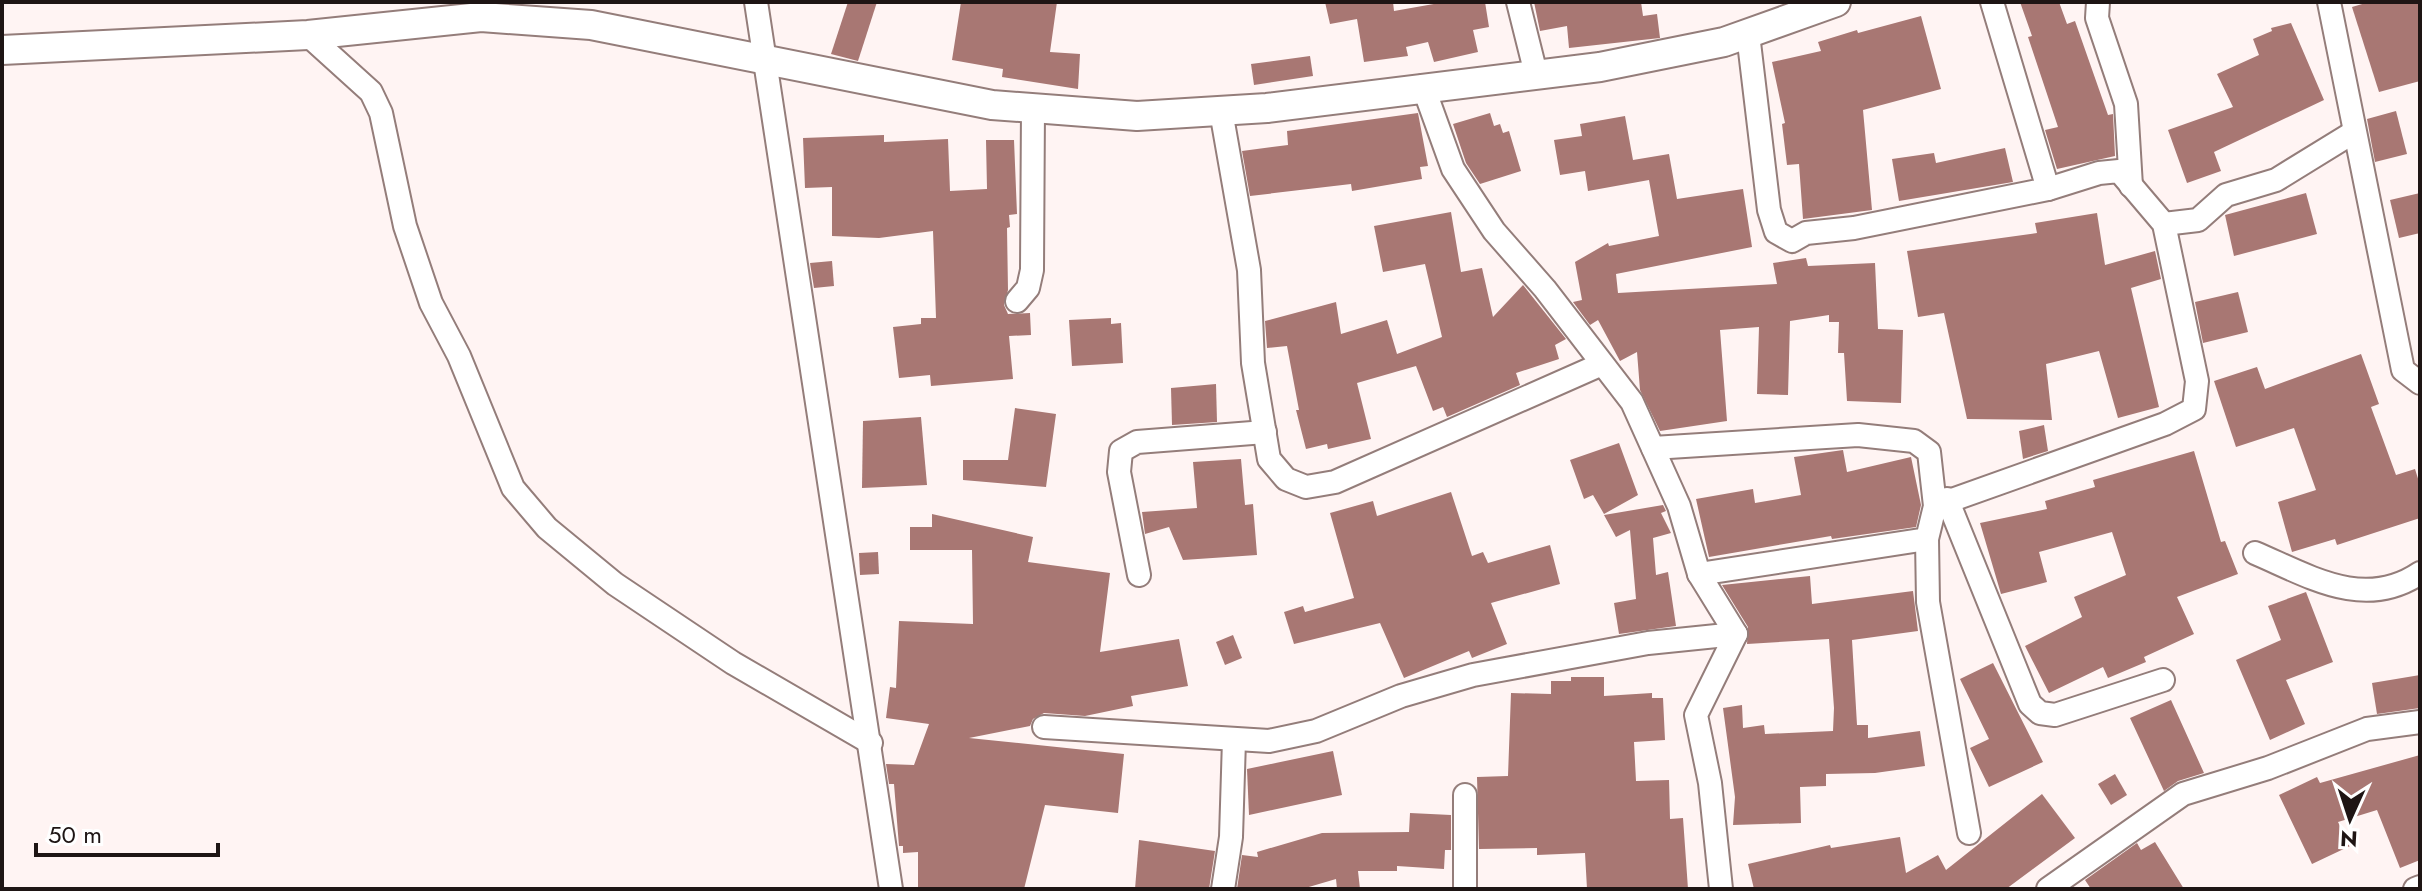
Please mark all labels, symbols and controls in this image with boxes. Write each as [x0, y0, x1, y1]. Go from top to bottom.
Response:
north arrow [2310, 779, 2390, 859]
scale bar [36, 807, 218, 857]
text: 50 m [48, 817, 102, 852]
text: N [2339, 823, 2359, 855]

